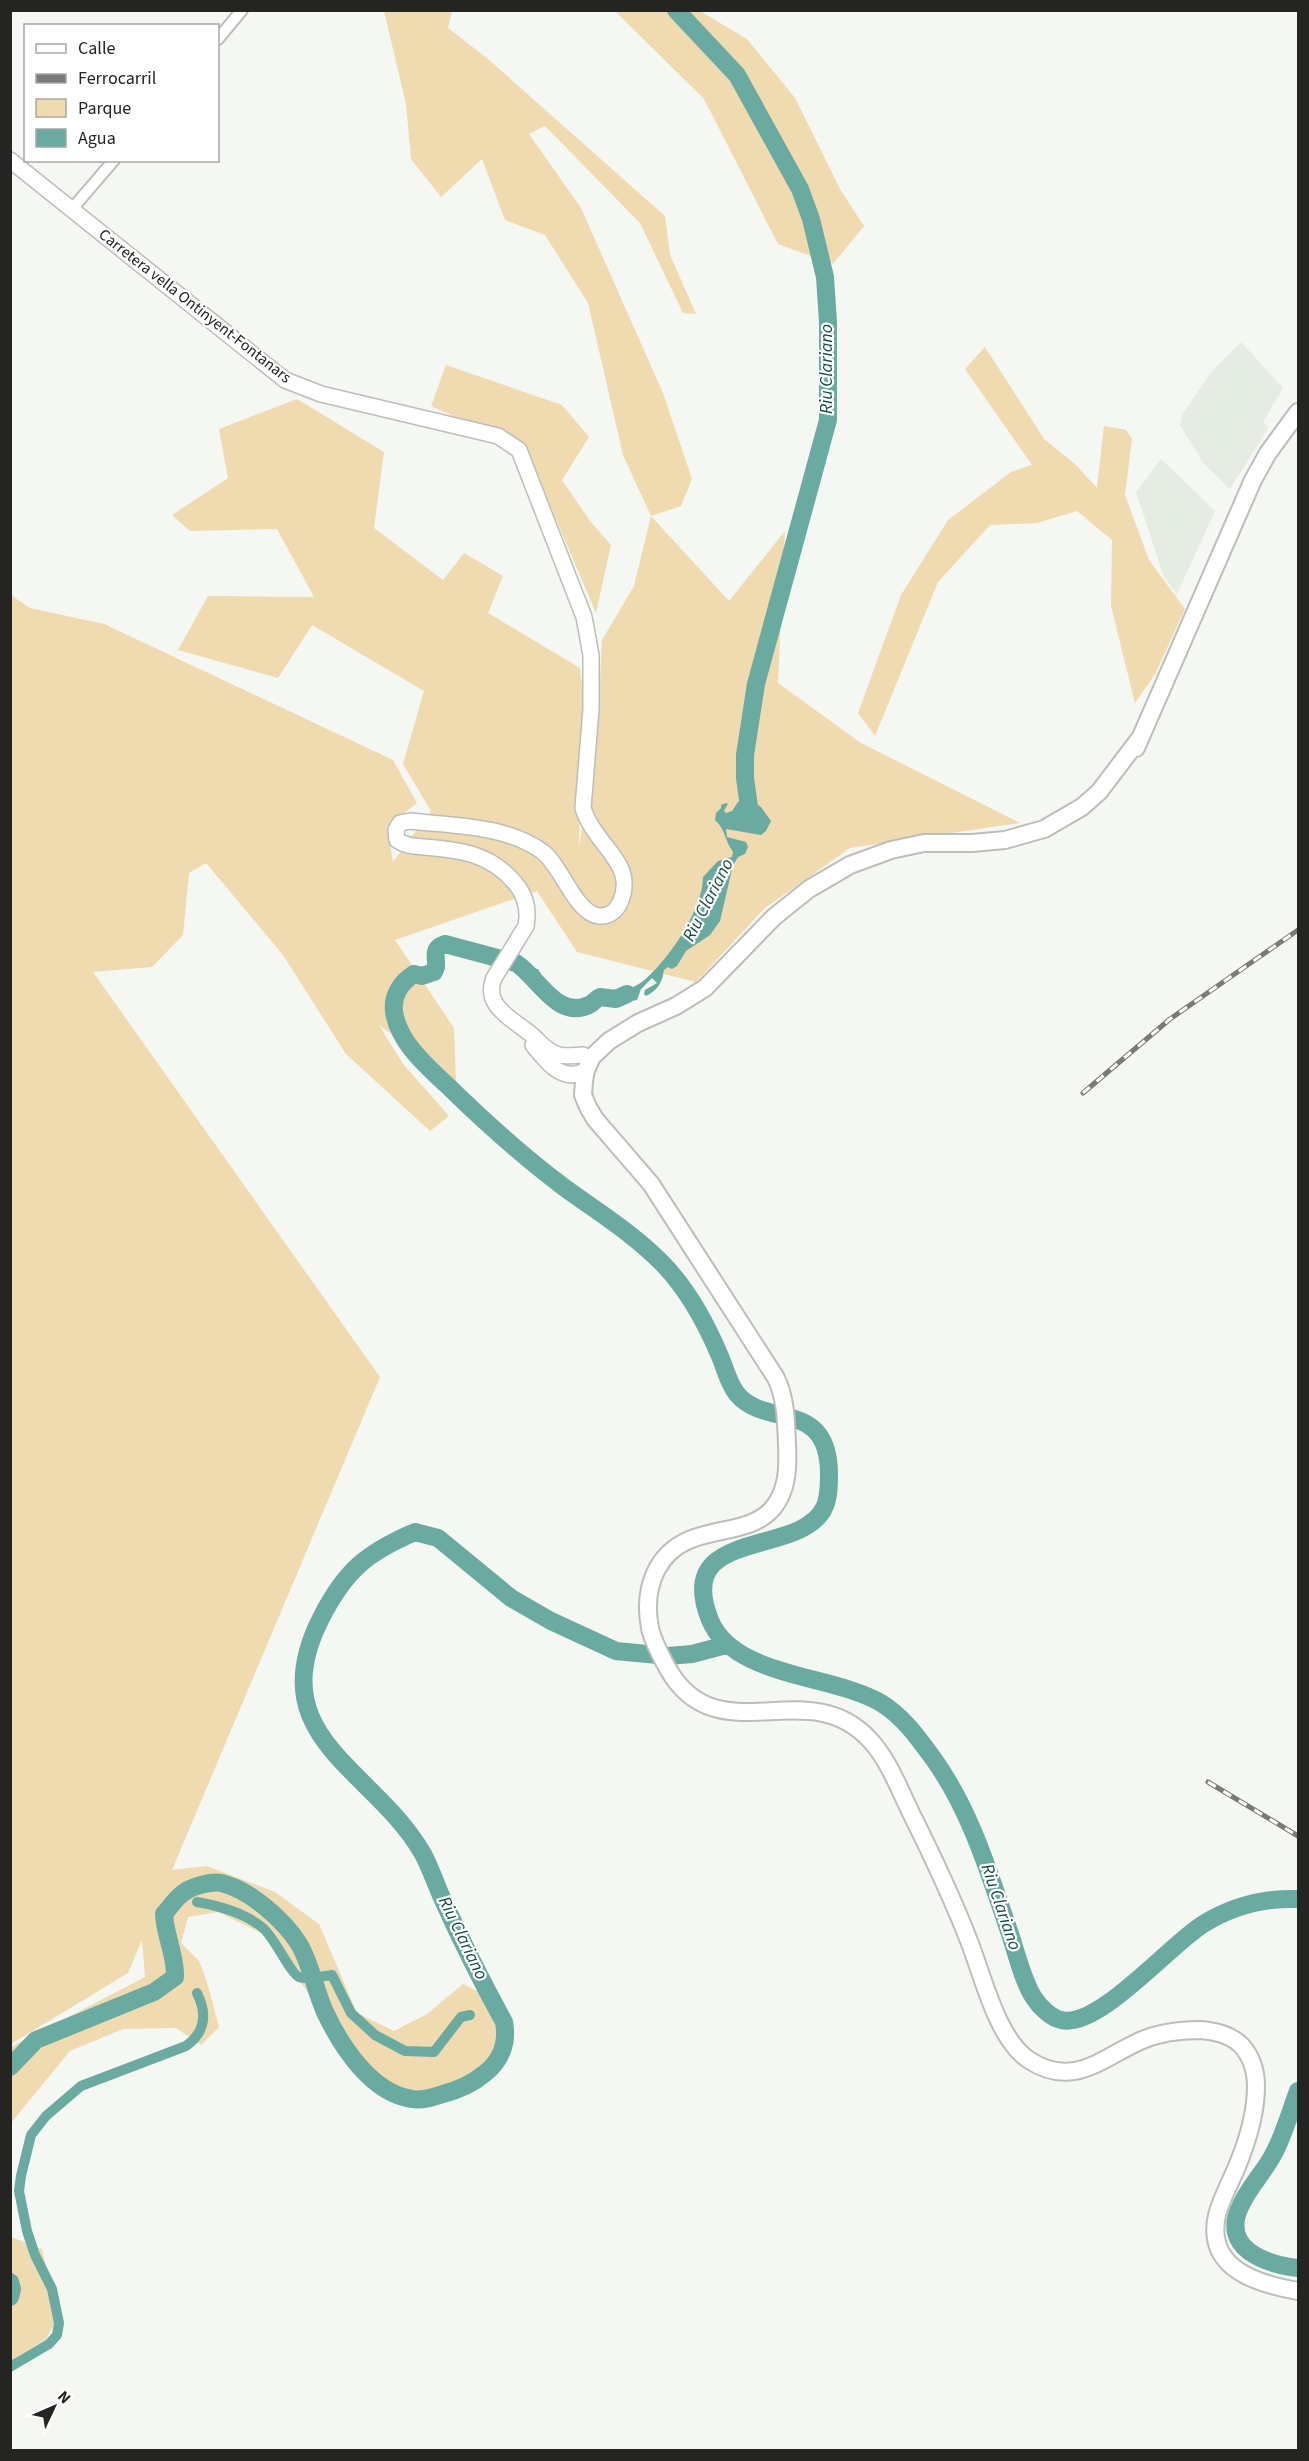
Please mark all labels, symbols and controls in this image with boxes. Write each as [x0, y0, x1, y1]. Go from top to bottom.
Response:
legend [24, 24, 219, 162]
text: Calle [78, 36, 116, 61]
text: Ferrocarril [78, 66, 156, 91]
text: Parque [78, 96, 131, 121]
text: Agua [78, 126, 116, 151]
street label: Carretera vella Ontinyent-Fontanars [94, 224, 296, 388]
water label: Riu Clariano [814, 324, 839, 414]
water label: Riu Clariano [676, 854, 740, 946]
water label: Riu Clariano [975, 1860, 1027, 1954]
water label: Riu Clariano [432, 1892, 494, 1984]
north arrow [24, 2377, 84, 2437]
text: N [52, 2386, 76, 2409]

